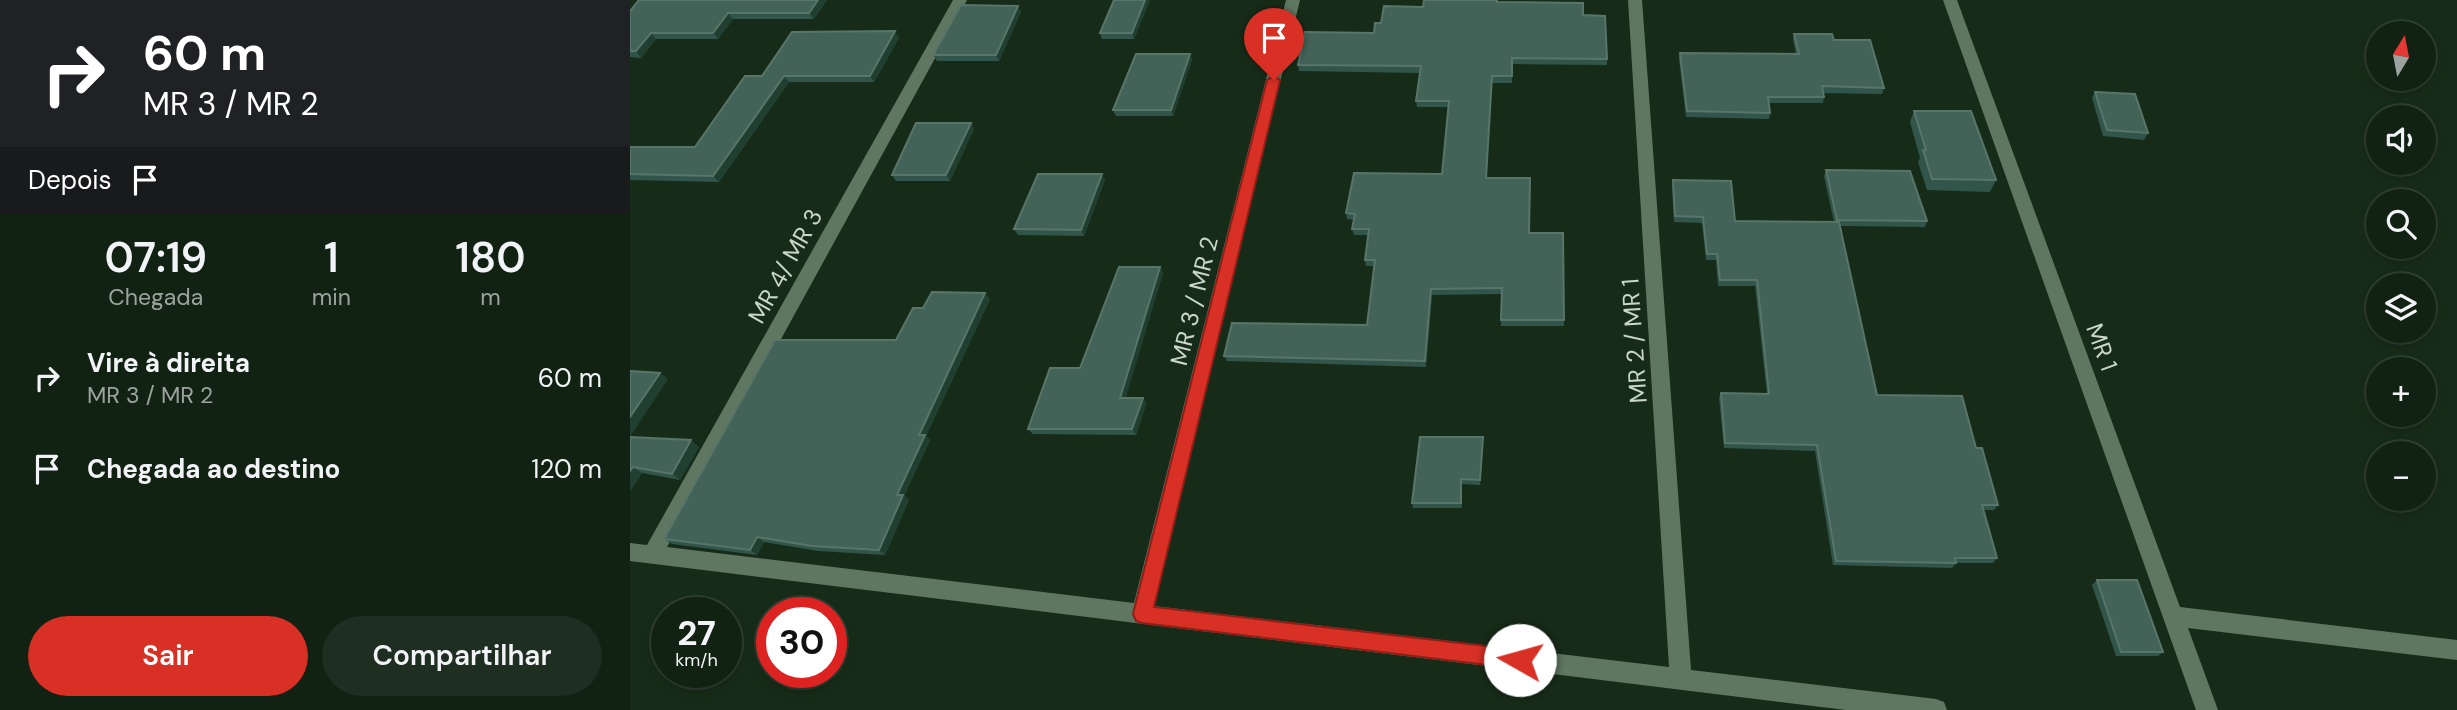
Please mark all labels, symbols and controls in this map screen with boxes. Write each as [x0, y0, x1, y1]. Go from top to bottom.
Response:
pin [1244, 8, 1304, 80]
icon: arrive [1255, 19, 1293, 57]
text: 60 m [143, 21, 266, 85]
north arrow [2366, 21, 2436, 91]
map controls [2366, 21, 2436, 511]
icon: right [28, 28, 119, 119]
text: MR 3 / MR 2 [143, 83, 319, 125]
button: sound [2366, 105, 2436, 175]
icon: arrive [126, 161, 164, 199]
text: Depois [28, 163, 112, 197]
button: search [2366, 189, 2436, 259]
street label: MR 4/ MR 3 [741, 203, 829, 329]
text: 07:19 [104, 230, 207, 285]
text: 1 [324, 230, 339, 285]
text: 180 [455, 230, 526, 285]
street label: MR 3 / MR 2 [1163, 233, 1225, 369]
button: layers [2366, 273, 2436, 343]
street label: MR 2 / MR 1 [1614, 278, 1654, 404]
text: Chegada [108, 282, 203, 312]
text: min [312, 282, 351, 312]
text: m [480, 282, 501, 312]
street label: MR 1 [2079, 319, 2125, 375]
text: Vire à direita [87, 346, 250, 380]
button: + [2366, 357, 2436, 427]
icon: right [28, 359, 66, 397]
text: 60 m [538, 361, 602, 395]
text: MR 3 / MR 2 [87, 380, 213, 410]
button: − [2366, 441, 2436, 511]
icon: arrive [28, 450, 66, 488]
text: Chegada ao destino [87, 452, 340, 486]
text: 120 m [531, 452, 602, 486]
speed limit sign: 30 [756, 597, 847, 688]
text: 27 [677, 610, 716, 656]
button: Sair [28, 616, 308, 696]
button: Compartilhar [322, 616, 602, 696]
position arrow [1483, 623, 1557, 697]
text: km/h [675, 648, 718, 672]

